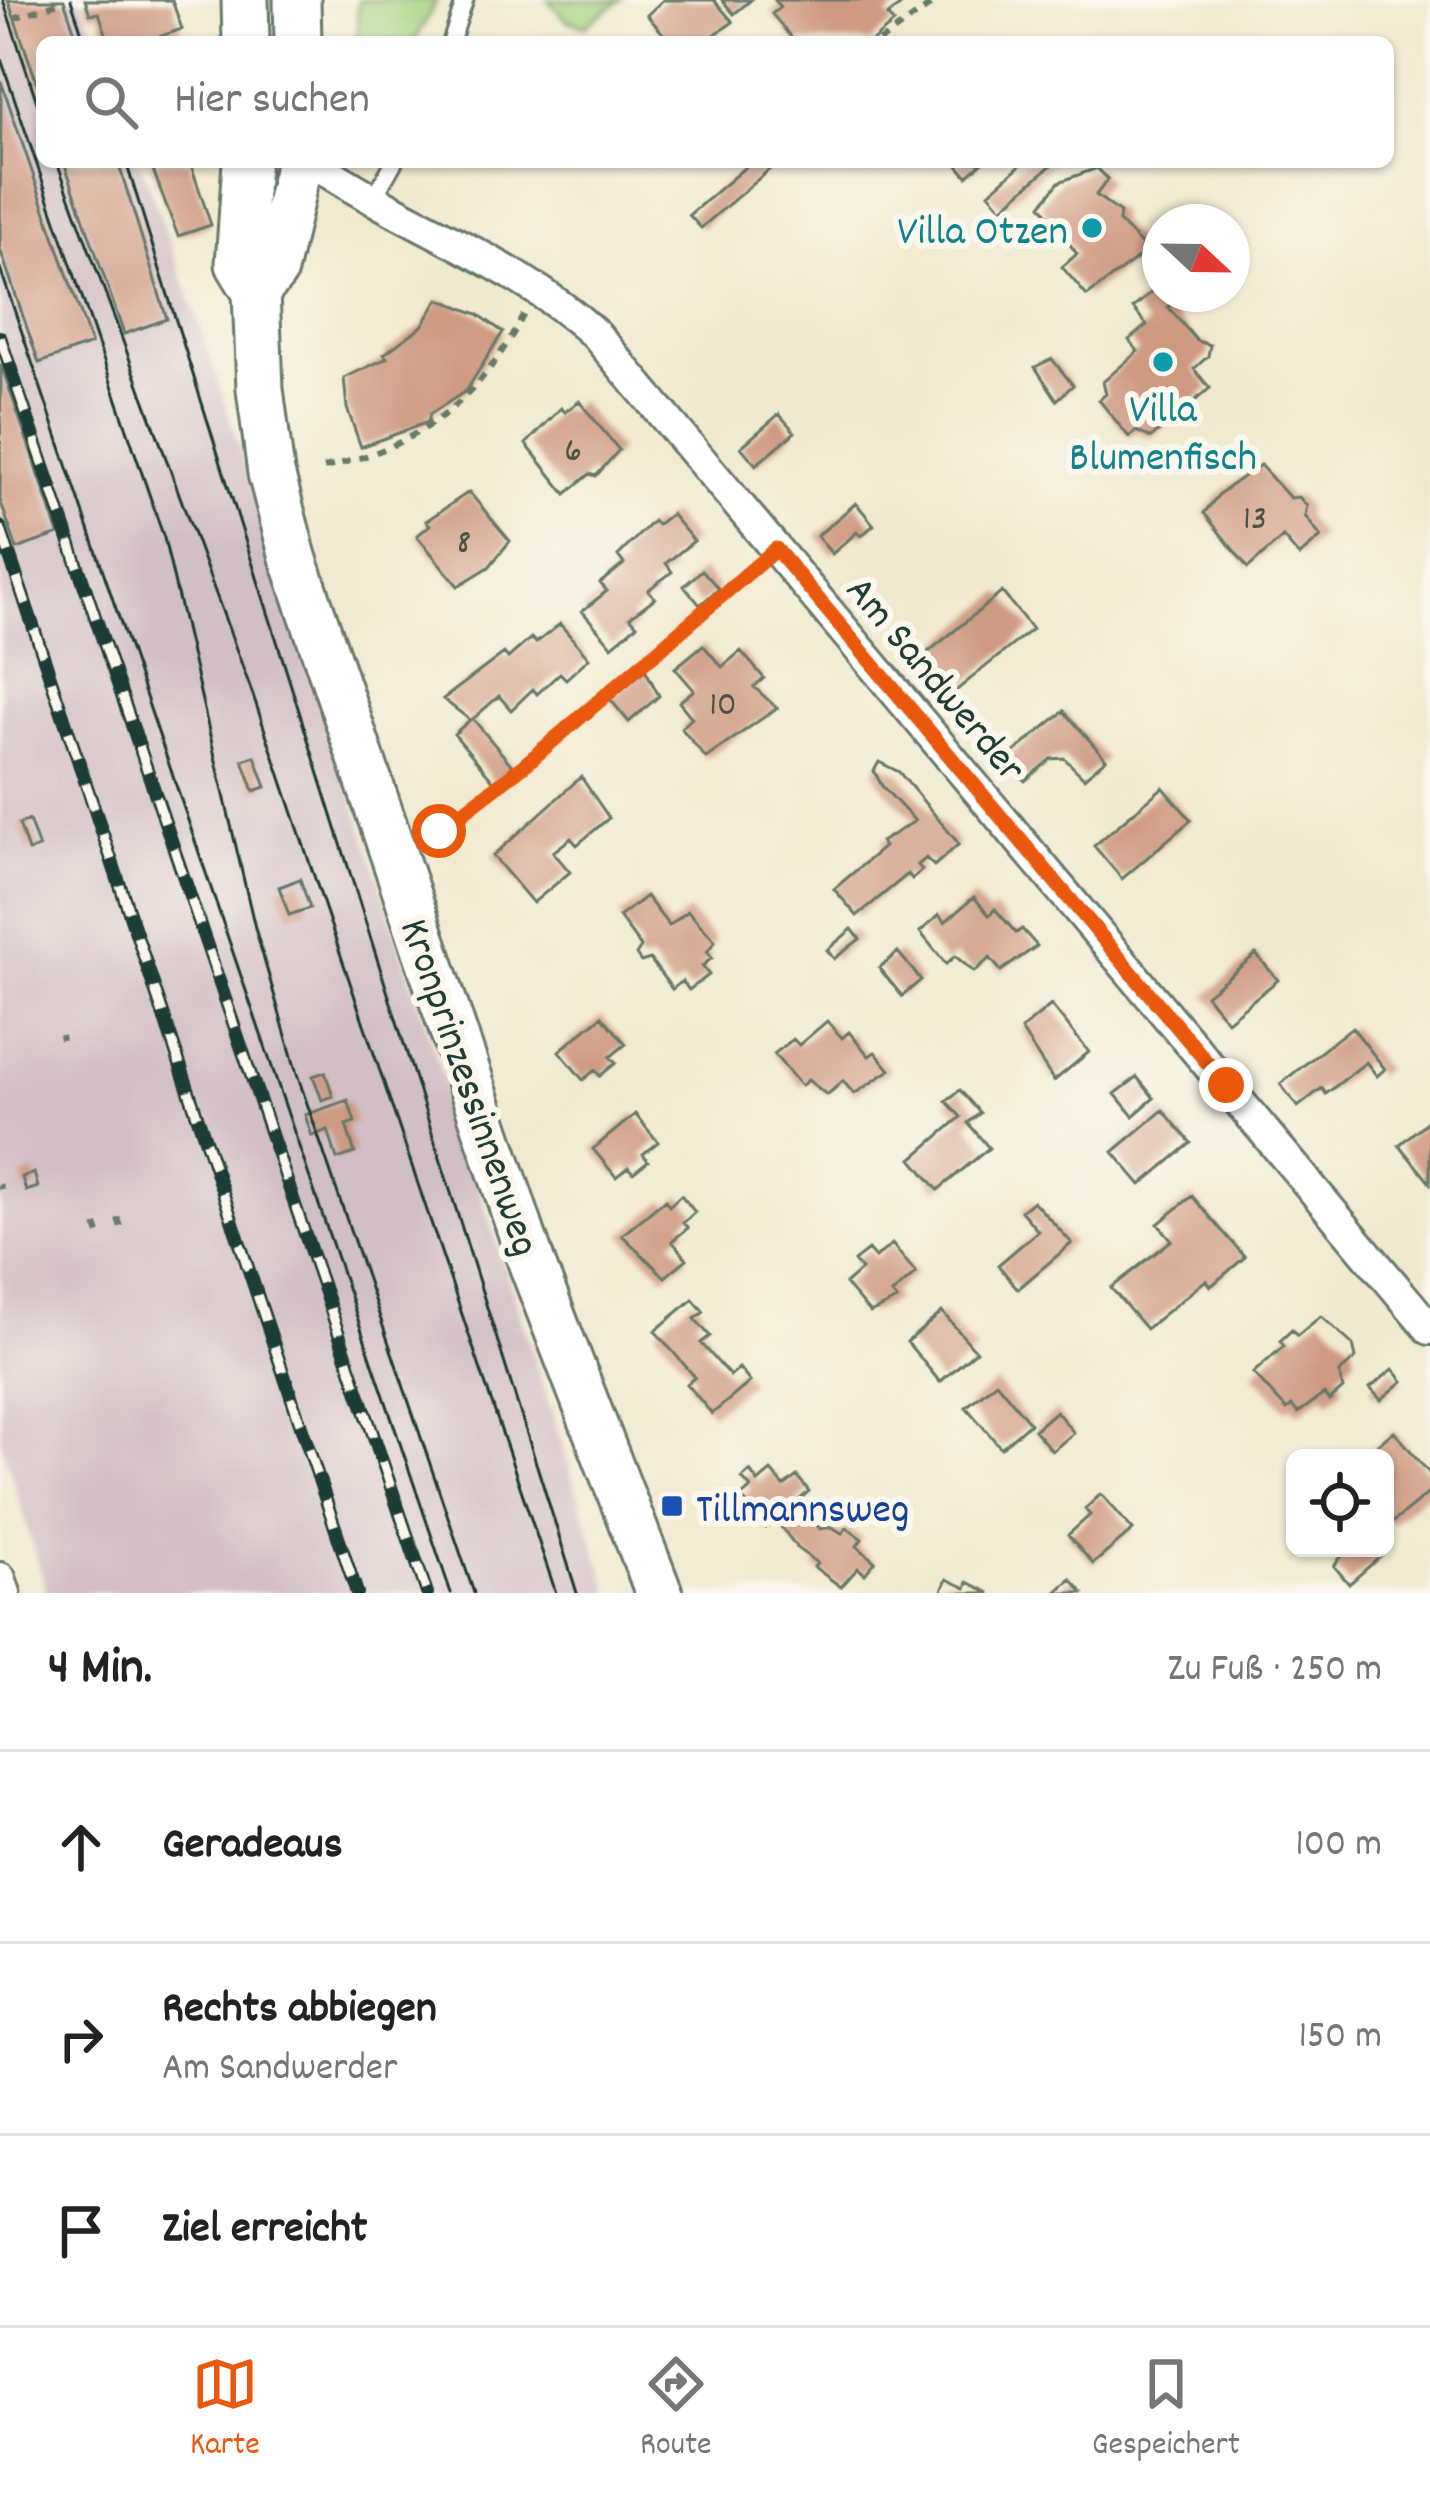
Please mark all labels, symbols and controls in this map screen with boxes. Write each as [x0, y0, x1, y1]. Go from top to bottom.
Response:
search box [36, 36, 1394, 168]
icon: search [78, 69, 144, 135]
text: Hier suchen [174, 70, 370, 134]
north arrow [1142, 204, 1250, 312]
place label: Villa Otzen [897, 205, 1068, 265]
marker: Villa Otzen [1079, 215, 1105, 241]
marker: Villa Blumenfisch [1150, 349, 1176, 375]
place label: Villa Blumenfisch [1069, 383, 1257, 491]
house number: 6 [564, 427, 582, 479]
house number: 13 [1243, 495, 1267, 547]
house number: 8 [457, 519, 471, 571]
street label: Am Sandwerder [828, 565, 1037, 798]
house number: 10 [709, 681, 737, 733]
route start [412, 804, 466, 858]
street label: Kronprinzessinnenweg [381, 912, 552, 1265]
route end [1199, 1058, 1253, 1112]
map controls [1286, 1449, 1394, 1557]
button: locate [1286, 1449, 1394, 1557]
place label: Tillmannsweg [696, 1483, 909, 1543]
marker: Tillmannsweg [659, 1493, 685, 1519]
text: 4 Min. [48, 1635, 152, 1707]
text: Zu Fuß · 250 m [1167, 1644, 1382, 1699]
icon: ahead [48, 1814, 114, 1880]
text: Geradeaus [162, 1815, 343, 1879]
text: 100 m [1295, 1819, 1382, 1874]
text: Rechts abbiegen [162, 1979, 437, 2043]
icon: right [48, 2006, 114, 2072]
text: 150 m [1298, 2011, 1382, 2066]
text: Am Sandwerder [162, 2043, 397, 2098]
icon: arrive [48, 2198, 114, 2264]
text: Ziel erreicht [162, 2199, 367, 2263]
tab: Karte [190, 2351, 260, 2470]
tab: Route [640, 2351, 712, 2470]
tab: Gespeichert [1092, 2351, 1240, 2470]

